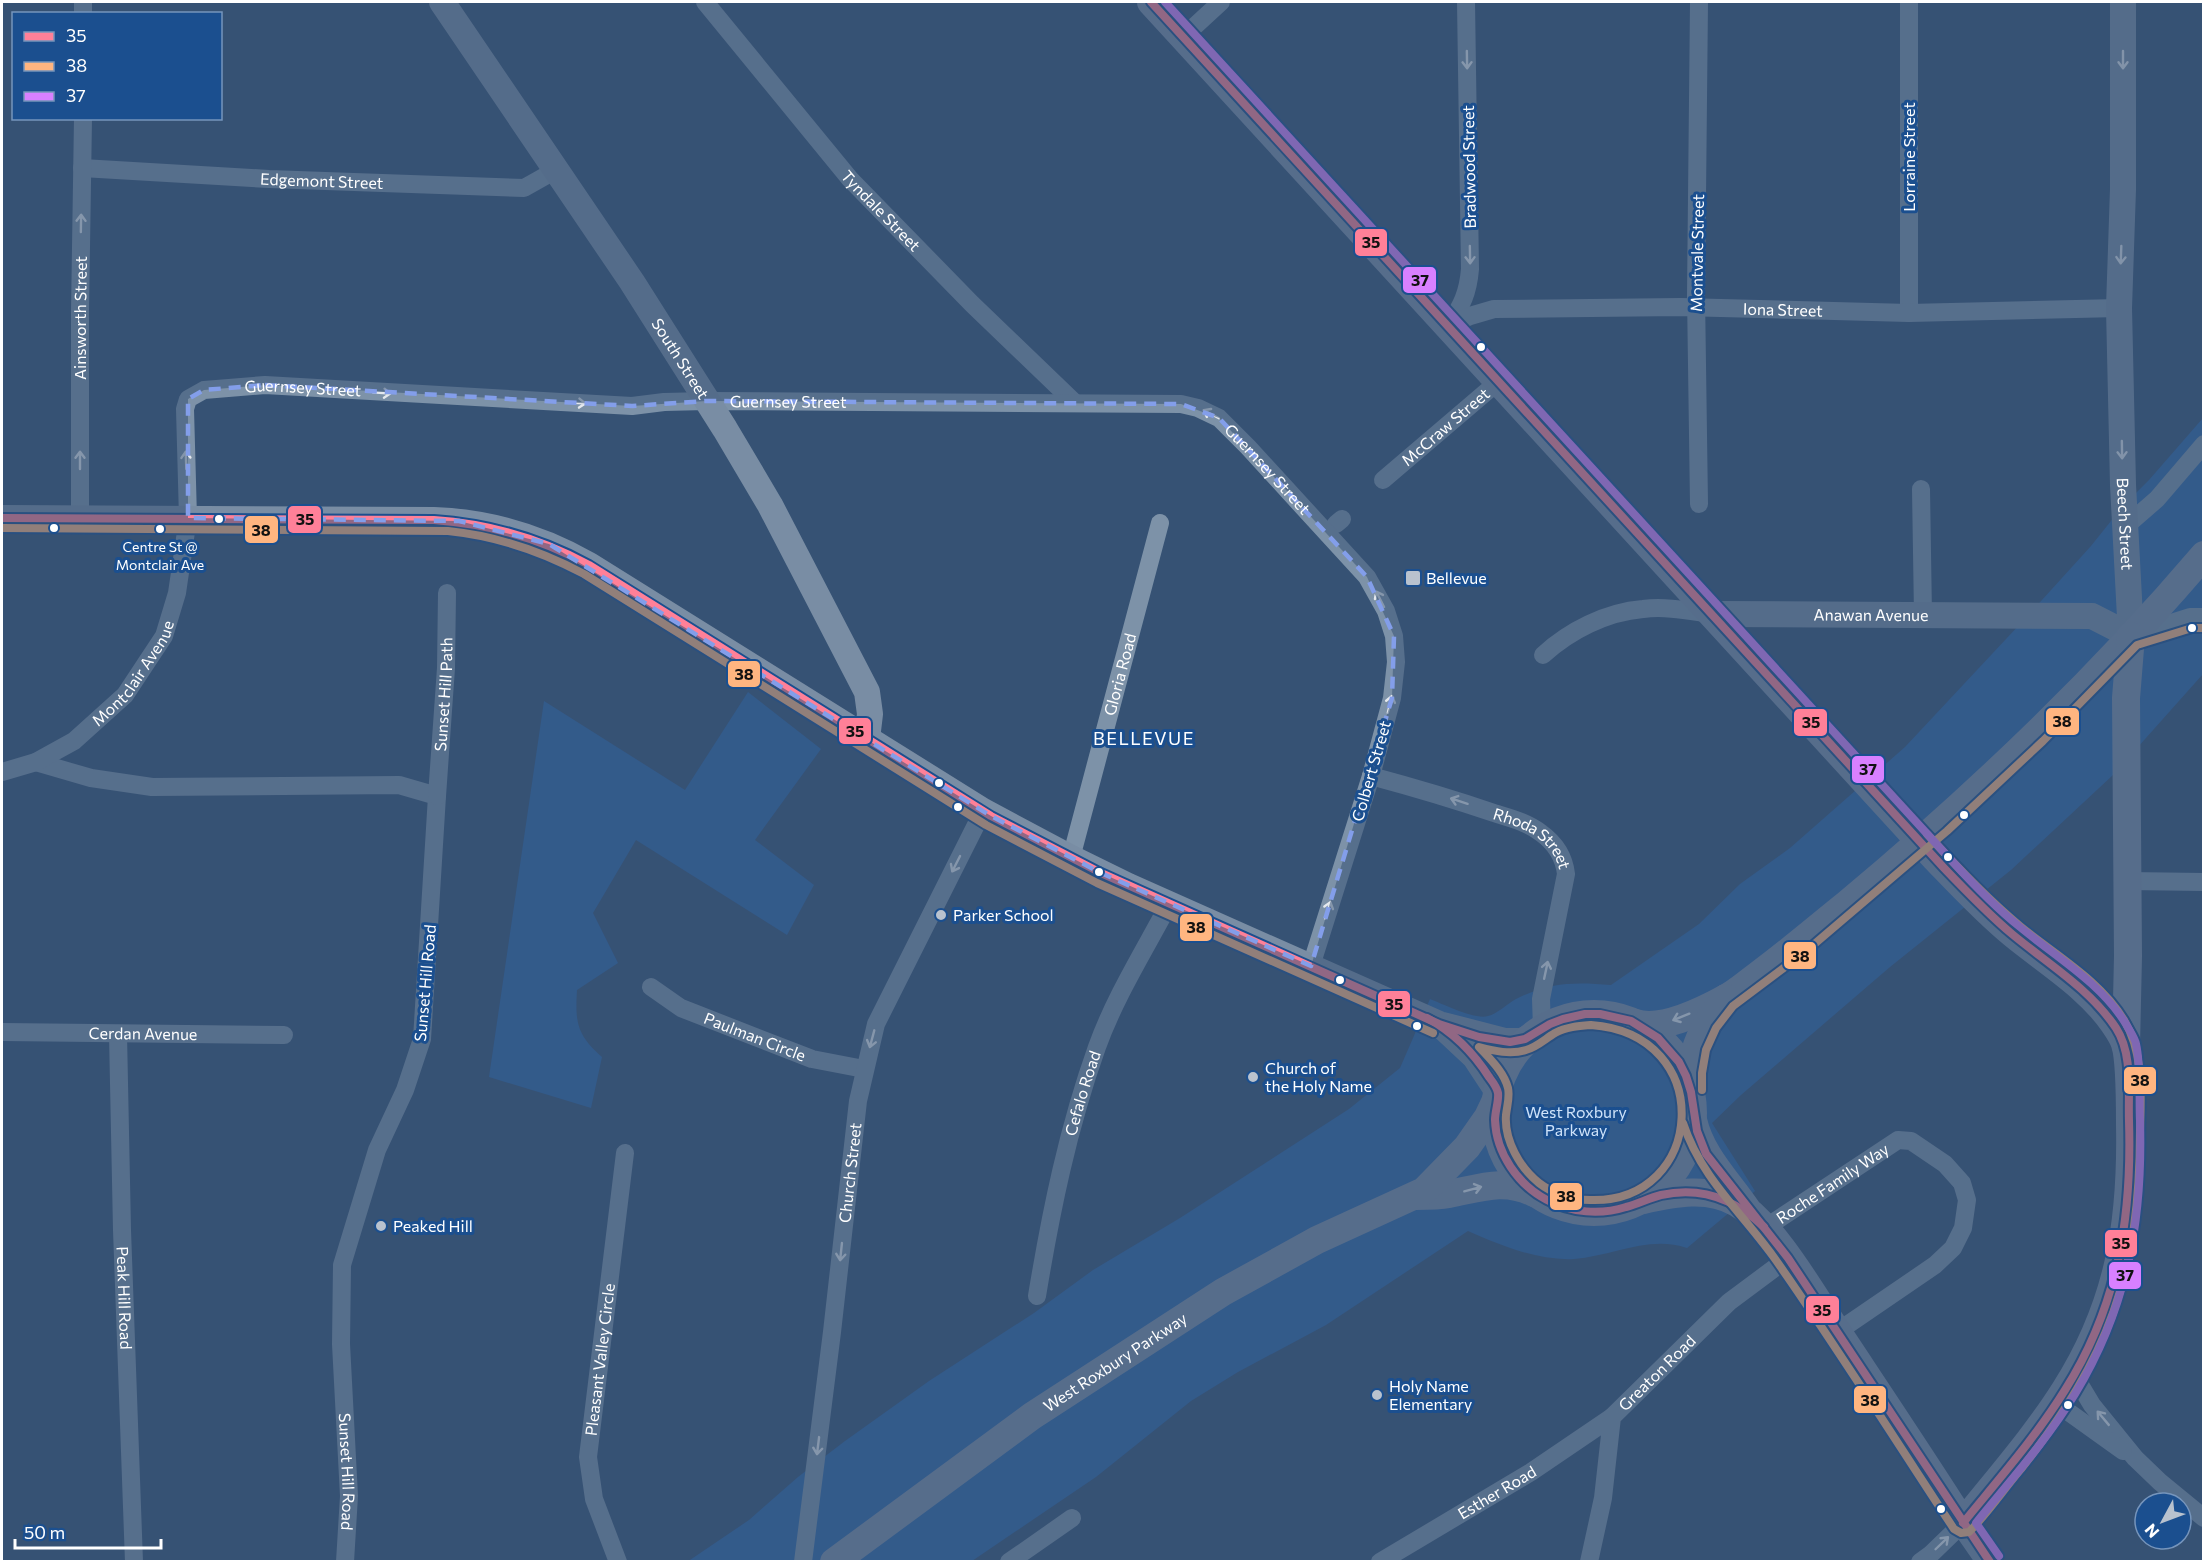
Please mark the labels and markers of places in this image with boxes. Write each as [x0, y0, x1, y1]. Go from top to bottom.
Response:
unlabelled marker [1475, 341, 1487, 353]
unlabelled marker [213, 513, 225, 525]
unlabelled marker [48, 522, 60, 534]
marker: Centre St @ Montclair Ave [154, 523, 166, 535]
place label: Centre St @ Montclair Ave [116, 538, 204, 573]
place label: Bellevue [1426, 568, 1487, 587]
marker: Bellevue [1404, 569, 1422, 587]
unlabelled marker [2186, 622, 2198, 634]
unlabelled marker [933, 777, 945, 789]
unlabelled marker [952, 801, 964, 813]
unlabelled marker [1958, 809, 1970, 821]
unlabelled marker [1942, 851, 1954, 863]
unlabelled marker [1093, 866, 1105, 878]
place label: Parker School [953, 905, 1054, 924]
marker: Parker School [934, 908, 948, 922]
unlabelled marker [1334, 974, 1346, 986]
unlabelled marker [1411, 1020, 1423, 1032]
place label: Church of the Holy Name [1265, 1058, 1372, 1095]
marker: Church of the Holy Name [1246, 1070, 1260, 1084]
place label: Peaked Hill [393, 1216, 473, 1235]
marker: Peaked Hill [374, 1219, 388, 1233]
place label: Holy Name Elementary [1389, 1376, 1472, 1413]
marker: Holy Name Elementary [1370, 1388, 1384, 1402]
unlabelled marker [2062, 1399, 2074, 1411]
unlabelled marker [1935, 1503, 1947, 1515]

